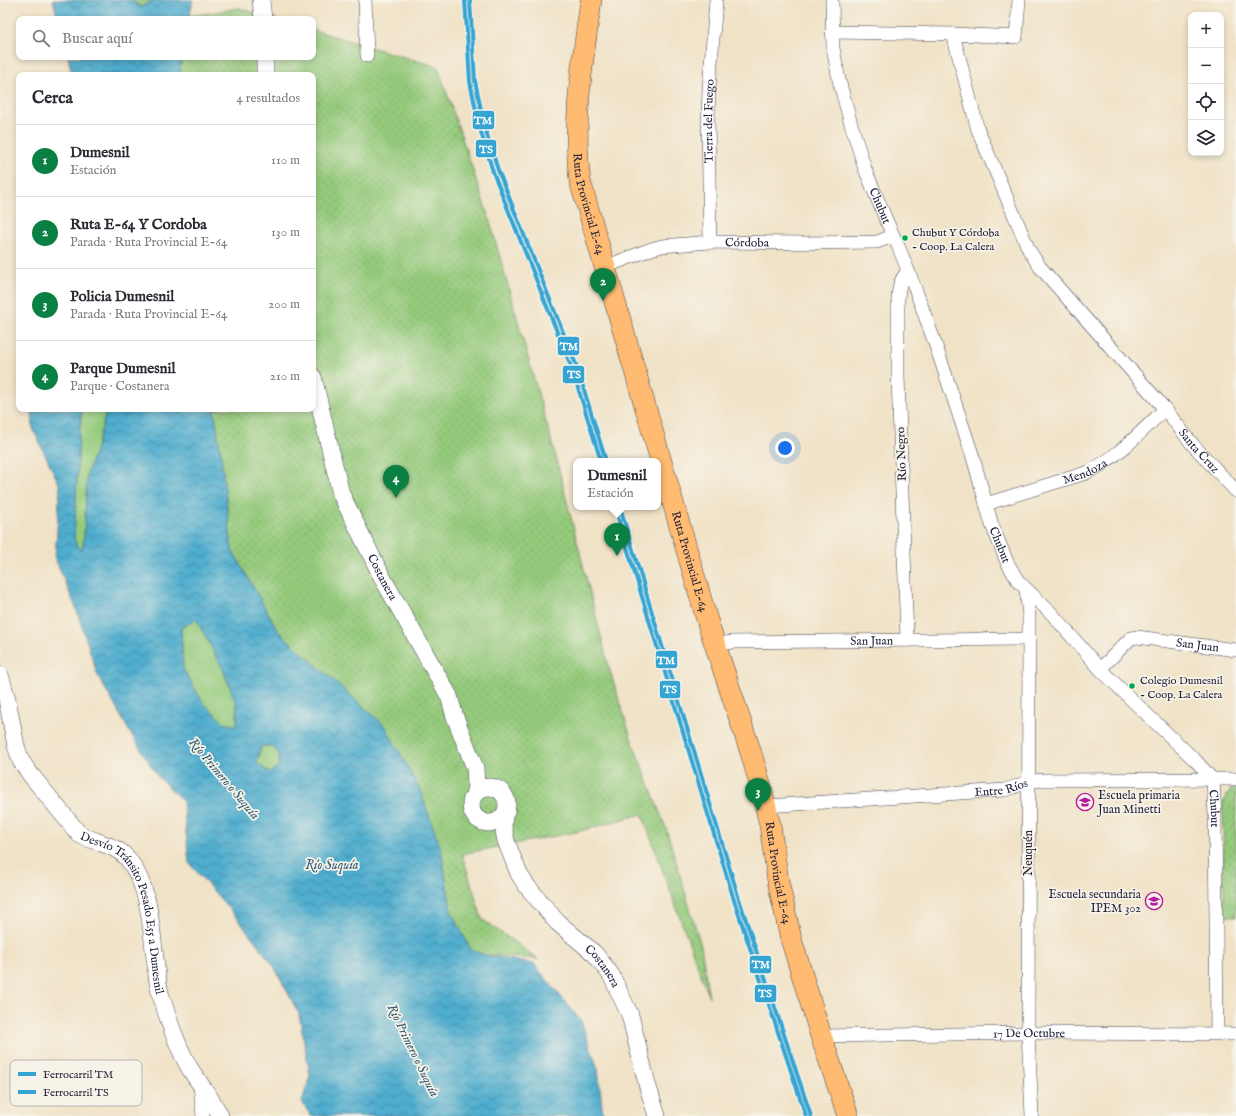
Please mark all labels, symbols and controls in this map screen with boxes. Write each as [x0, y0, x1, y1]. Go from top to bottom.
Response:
map controls [1188, 12, 1224, 156]
button: + [1188, 12, 1224, 48]
search box [16, 16, 316, 60]
icon: search [30, 27, 52, 49]
text: Buscar aquí [62, 29, 132, 48]
button: − [1188, 48, 1224, 84]
street label: Tierra del Fuego [701, 78, 718, 163]
button: locate [1188, 84, 1224, 120]
text: Cerca [32, 88, 73, 109]
text: 4 resultados [237, 90, 300, 107]
line badge: TM [472, 110, 495, 130]
text: TM [473, 114, 493, 128]
button: layers [1188, 120, 1224, 156]
line badge: TS [475, 139, 497, 158]
text: Dumesnil [70, 143, 130, 162]
text: TS [478, 143, 493, 157]
text: 1 [43, 152, 47, 169]
text: 110 m [271, 152, 300, 169]
street label: Ruta Provincial E-64 [570, 153, 608, 257]
text: Estación [70, 162, 117, 179]
street label: Chubut [866, 186, 894, 226]
text: Ruta E-64 Y Cordoba [70, 215, 207, 234]
text: 2 [42, 224, 48, 241]
text: 130 m [271, 224, 300, 241]
place label: Chubut Y Córdoba - Coop. La Calera [912, 226, 999, 254]
marker: Chubut Y Córdoba - Coop. La Calera [900, 233, 910, 243]
text: Parada · Ruta Provincial E-64 [70, 234, 227, 251]
street label: Córdoba [725, 235, 770, 251]
pin: 2 [590, 268, 616, 301]
text: Policia Dumesnil [70, 287, 174, 306]
text: 3 [43, 296, 47, 313]
text: 200 m [268, 296, 300, 313]
text: Parada · Ruta Provincial E-64 [70, 306, 227, 323]
line badge: TM [557, 336, 580, 356]
text: TM [559, 340, 579, 354]
text: Parque Dumesnil [70, 359, 176, 378]
line badge: TS [562, 365, 585, 384]
text: 4 [42, 368, 48, 385]
text: 210 m [270, 368, 300, 385]
text: TS [566, 368, 581, 382]
text: Parque · Costanera [70, 378, 170, 395]
street label: Río Negro [893, 426, 910, 481]
street label: Santa Cruz [1175, 426, 1223, 477]
your location [775, 438, 795, 458]
street label: Mendoza [1061, 455, 1111, 488]
popup [573, 458, 661, 510]
pin: 4 [383, 465, 409, 498]
text: Dumesnil [587, 466, 647, 485]
text: Estación [587, 485, 634, 502]
street label: Ruta Provincial E-64 [668, 509, 711, 614]
pin: 1 [604, 523, 630, 556]
street label: Chubut [985, 525, 1014, 565]
street label: Costanera [364, 552, 401, 604]
street label: San Juan [850, 633, 894, 650]
street label: San Juan [1175, 635, 1220, 656]
line badge: TM [655, 650, 678, 669]
text: TM [656, 654, 676, 668]
place label: Colegio Dumesnil - Coop. La Calera [1140, 674, 1223, 702]
line badge: TS [659, 680, 681, 699]
marker: Colegio Dumesnil - Coop. La Calera [1127, 681, 1137, 691]
text: TS [662, 683, 677, 697]
water label: Río Primero o Suquía [185, 735, 263, 823]
street label: Entre Ríos [974, 776, 1030, 800]
pin: 3 [745, 778, 771, 811]
place label: Escuela primaria Juan Minetti [1096, 788, 1181, 818]
street label: Chubut [1206, 789, 1222, 828]
school or university icon: Escuela primaria Juan Minetti [1075, 792, 1095, 812]
street label: Ruta Provincial E-64 [762, 820, 794, 926]
street label: Desvío Tránsito Pesado E55 a Dumesnil [78, 829, 167, 997]
street label: Neuquén [1021, 829, 1037, 876]
water label: Río Suquía [305, 857, 359, 874]
place label: Escuela secundaria IPEM 302 [1049, 887, 1142, 916]
school or university icon: Escuela secundaria IPEM 302 [1144, 891, 1164, 911]
street label: Costanera [582, 942, 623, 991]
line badge: TM [749, 955, 772, 974]
text: TM [751, 958, 771, 972]
line badge: TS [754, 984, 777, 1003]
text: TS [757, 987, 772, 1001]
water label: Río Primero o Suquía [383, 1001, 443, 1100]
street label: 17 De Octubre [993, 1026, 1066, 1042]
legend [10, 1060, 142, 1106]
text: Ferrocarril TM [43, 1068, 114, 1082]
text: Ferrocarril TS [43, 1086, 109, 1100]

